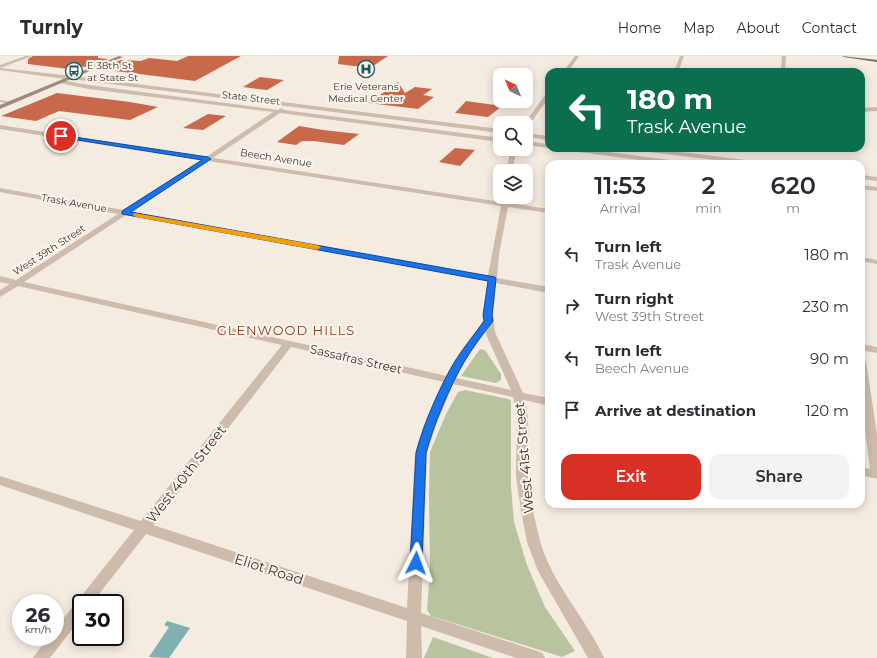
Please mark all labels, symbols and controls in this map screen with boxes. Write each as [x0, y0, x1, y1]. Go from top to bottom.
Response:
text: Turnly [20, 16, 83, 39]
text: Home [618, 19, 661, 37]
text: Map [683, 19, 714, 37]
text: About [736, 19, 780, 37]
text: Contact [802, 19, 857, 37]
place label: E 38th St at State St [87, 59, 138, 84]
hospital icon: Erie Veterans Medical Center [356, 59, 376, 79]
bus stop icon: E 38th St at State St [64, 61, 84, 81]
north arrow [493, 68, 533, 108]
map controls [493, 68, 533, 204]
place label: Erie Veterans Medical Center [328, 80, 404, 105]
text: 180 m [627, 82, 713, 116]
icon: left [561, 84, 613, 136]
street label: State Street [221, 88, 281, 108]
button: search [493, 116, 533, 156]
text: Trask Avenue [627, 116, 746, 138]
pin [44, 119, 78, 153]
icon: arrive [50, 125, 72, 147]
street label: Beech Avenue [239, 146, 313, 170]
button: layers [493, 164, 533, 204]
text: 11:53 [594, 171, 646, 200]
text: 2 [701, 171, 715, 200]
text: 620 [771, 171, 816, 200]
street label: Trask Avenue [40, 191, 108, 215]
text: Arrival [600, 200, 641, 216]
text: min [695, 200, 721, 216]
text: m [786, 200, 800, 216]
street label: West 39th Street [10, 222, 88, 278]
text: Turn left [595, 237, 662, 256]
icon: left [561, 243, 583, 265]
text: 180 m [804, 245, 849, 264]
text: Trask Avenue [595, 256, 681, 272]
text: Turn right [595, 289, 674, 308]
icon: right [561, 295, 583, 317]
text: 230 m [802, 297, 849, 316]
text: West 39th Street [595, 308, 704, 324]
district label: GLENWOOD HILLS [217, 322, 355, 338]
street label: Sassafras Street [309, 341, 404, 377]
text: Turn left [595, 341, 662, 360]
icon: left [561, 347, 583, 369]
text: 90 m [810, 349, 849, 368]
text: Beech Avenue [595, 360, 689, 376]
icon: arrive [561, 399, 583, 421]
street label: West 41st Street [510, 401, 538, 515]
text: Arrive at destination [595, 401, 756, 420]
text: 120 m [805, 401, 849, 420]
street label: West 40th Street [142, 421, 230, 527]
button: Exit [561, 454, 701, 500]
button: Share [709, 454, 849, 500]
position arrow [395, 542, 437, 584]
street label: Eliot Road [232, 549, 306, 589]
speed limit sign: 30 [72, 594, 124, 646]
text: 26 [26, 603, 50, 627]
text: km/h [25, 623, 51, 636]

